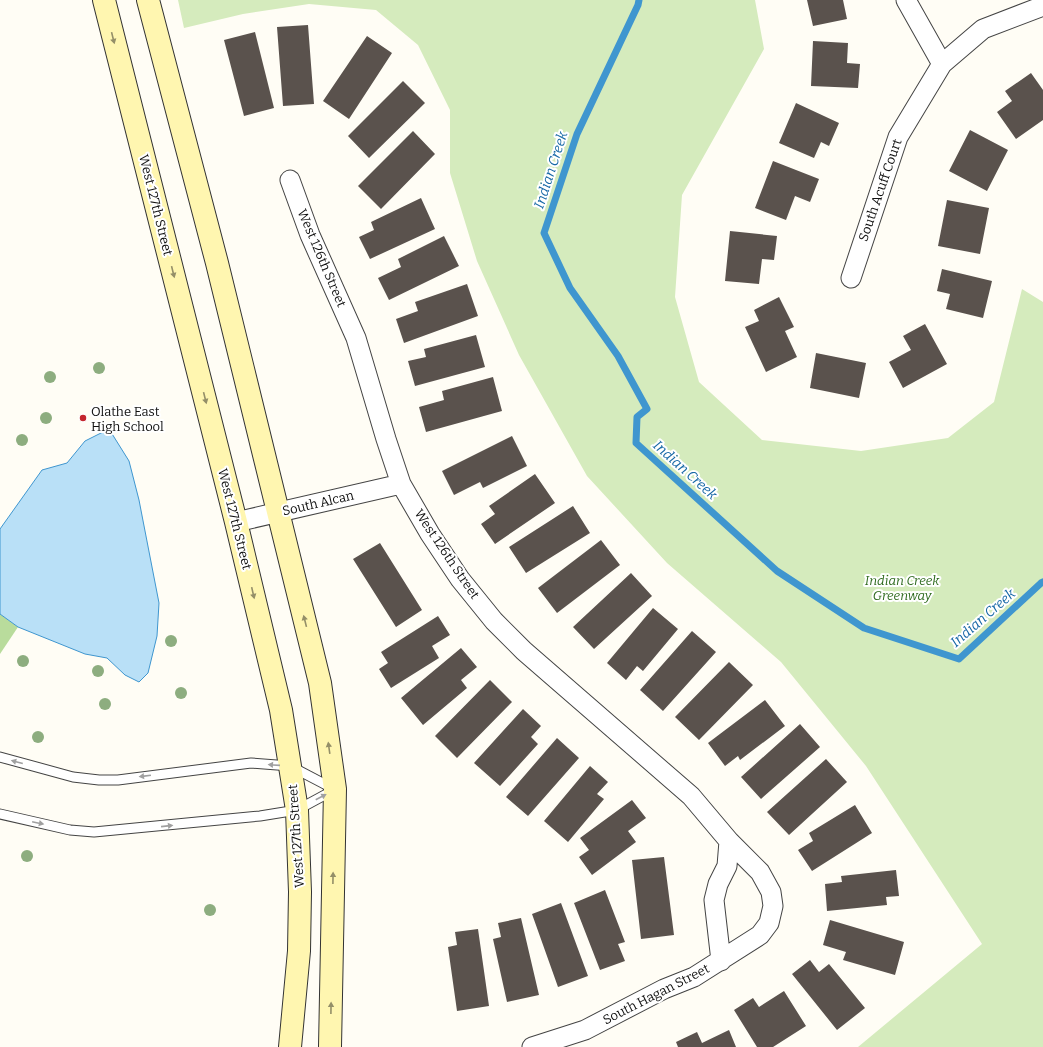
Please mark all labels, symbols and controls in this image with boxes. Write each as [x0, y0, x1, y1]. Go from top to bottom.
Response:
one-way arrow [111, 32, 117, 44]
water label: Indian Creek [531, 129, 572, 211]
street label: South Acuff Court [855, 137, 905, 243]
street label: West 127th Street [136, 153, 176, 257]
street label: West 126th Street [295, 207, 350, 309]
one-way arrow [170, 266, 176, 279]
one-way arrow [202, 392, 208, 405]
place label: Olathe East High School [91, 404, 164, 434]
marker: Olathe East High School [78, 413, 88, 423]
water label: Indian Creek [649, 437, 721, 503]
street label: West 127th Street [215, 467, 255, 571]
street label: South Alcan [281, 487, 356, 519]
street label: West 126th Street [411, 506, 483, 602]
park label: Indian Creek Greenway [865, 573, 940, 603]
water label: Indian Creek [947, 585, 1019, 651]
one-way arrow [250, 586, 256, 599]
one-way arrow [302, 615, 308, 627]
one-way arrow [326, 742, 332, 755]
one-way arrow [11, 759, 23, 765]
one-way arrow [268, 761, 280, 768]
one-way arrow [139, 773, 151, 779]
street label: West 127th Street [285, 783, 307, 888]
one-way arrow [315, 794, 326, 801]
one-way arrow [32, 820, 44, 826]
one-way arrow [161, 822, 173, 829]
one-way arrow [330, 872, 337, 884]
street label: South Hagan Street [600, 961, 712, 1027]
one-way arrow [327, 1002, 334, 1014]

